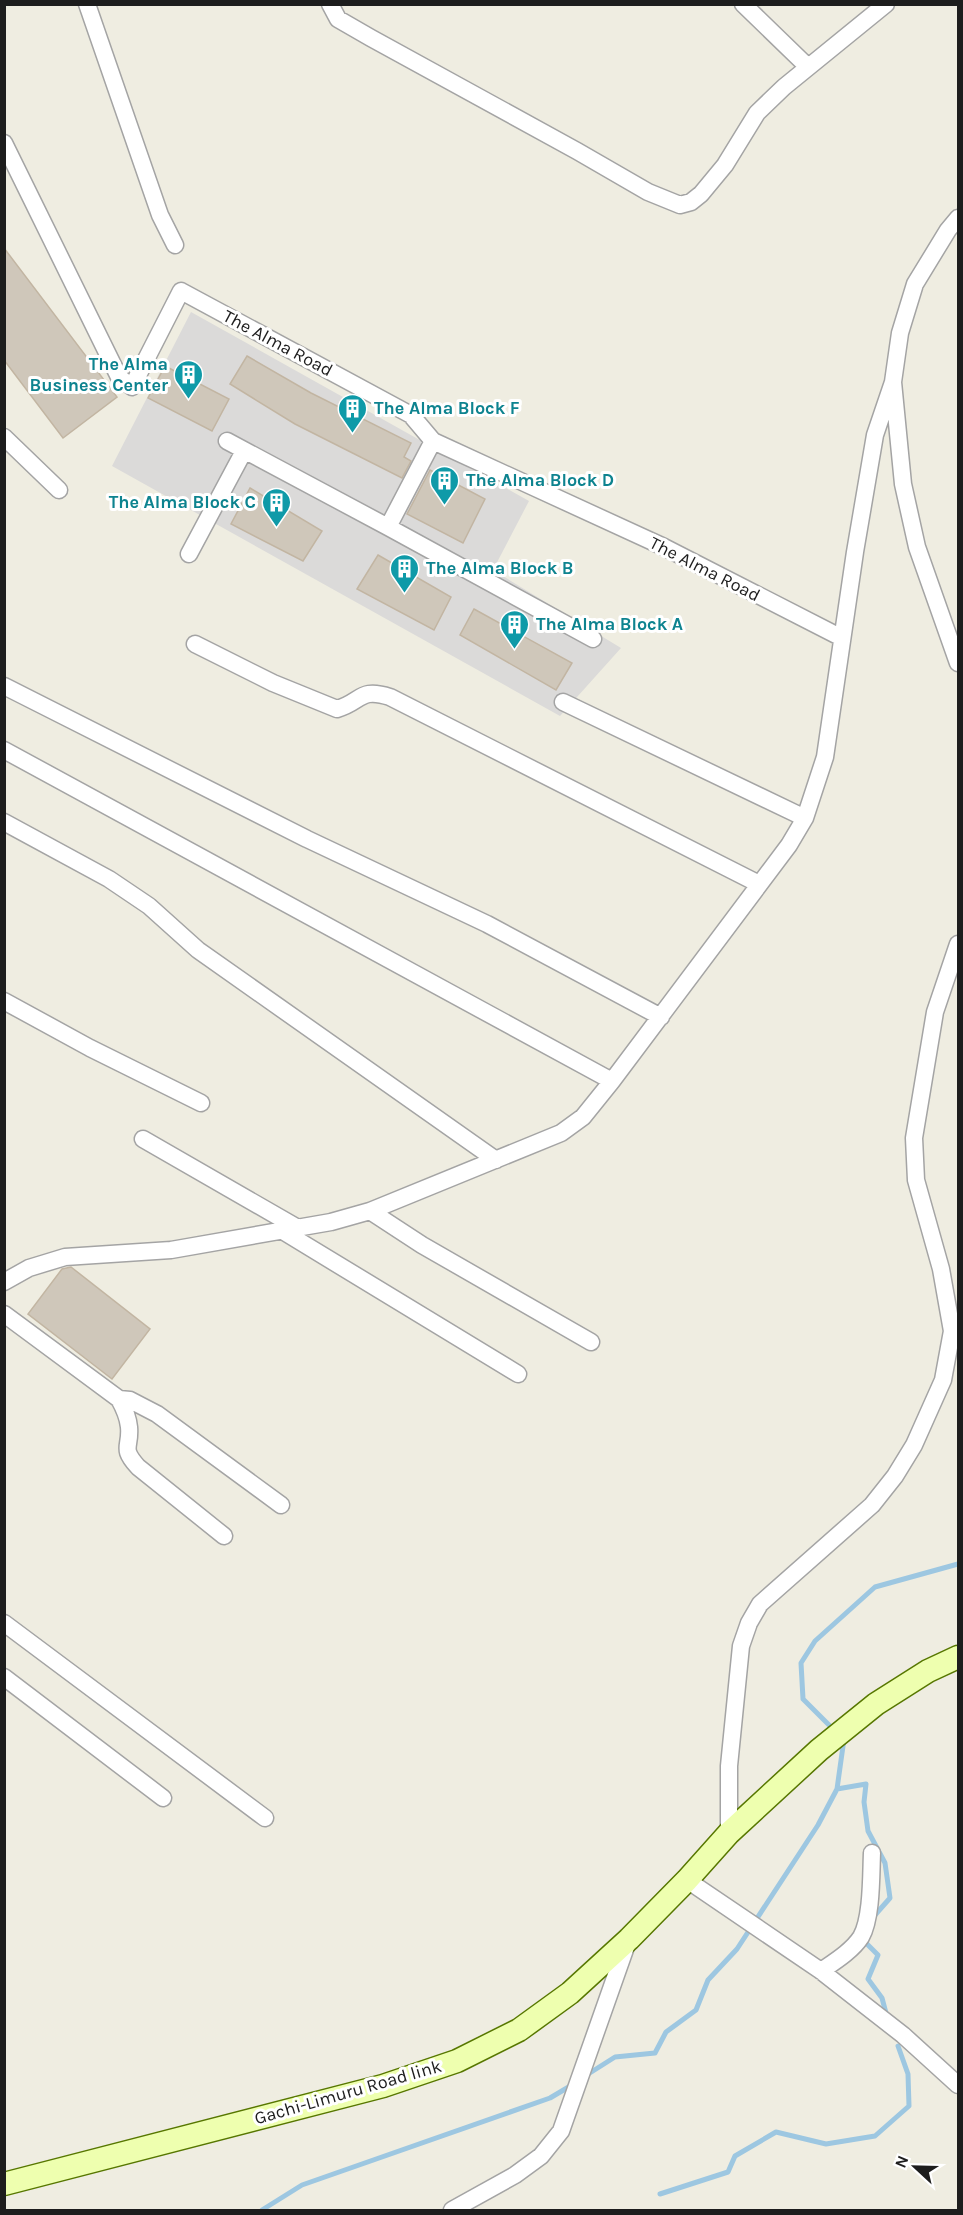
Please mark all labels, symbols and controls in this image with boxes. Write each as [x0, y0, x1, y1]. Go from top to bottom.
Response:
street label: The Alma Road [219, 305, 337, 381]
place label: The Alma Business Center [29, 353, 168, 396]
building icon: The Alma Business Center [173, 358, 205, 400]
building icon: The Alma Block F [337, 392, 369, 434]
place label: The Alma Block F [374, 397, 520, 419]
building icon: The Alma Block D [429, 464, 461, 506]
place label: The Alma Block D [466, 469, 614, 491]
building icon: The Alma Block C [261, 486, 293, 528]
place label: The Alma Block C [109, 491, 256, 513]
street label: The Alma Road [646, 532, 764, 606]
building icon: The Alma Block B [389, 552, 421, 594]
place label: The Alma Block B [426, 557, 574, 579]
building icon: The Alma Block A [499, 608, 531, 650]
place label: The Alma Block A [536, 613, 683, 635]
street label: Gachi-Limuru Road link [252, 2055, 444, 2129]
north arrow [885, 2137, 945, 2197]
text: N [891, 2153, 913, 2170]

